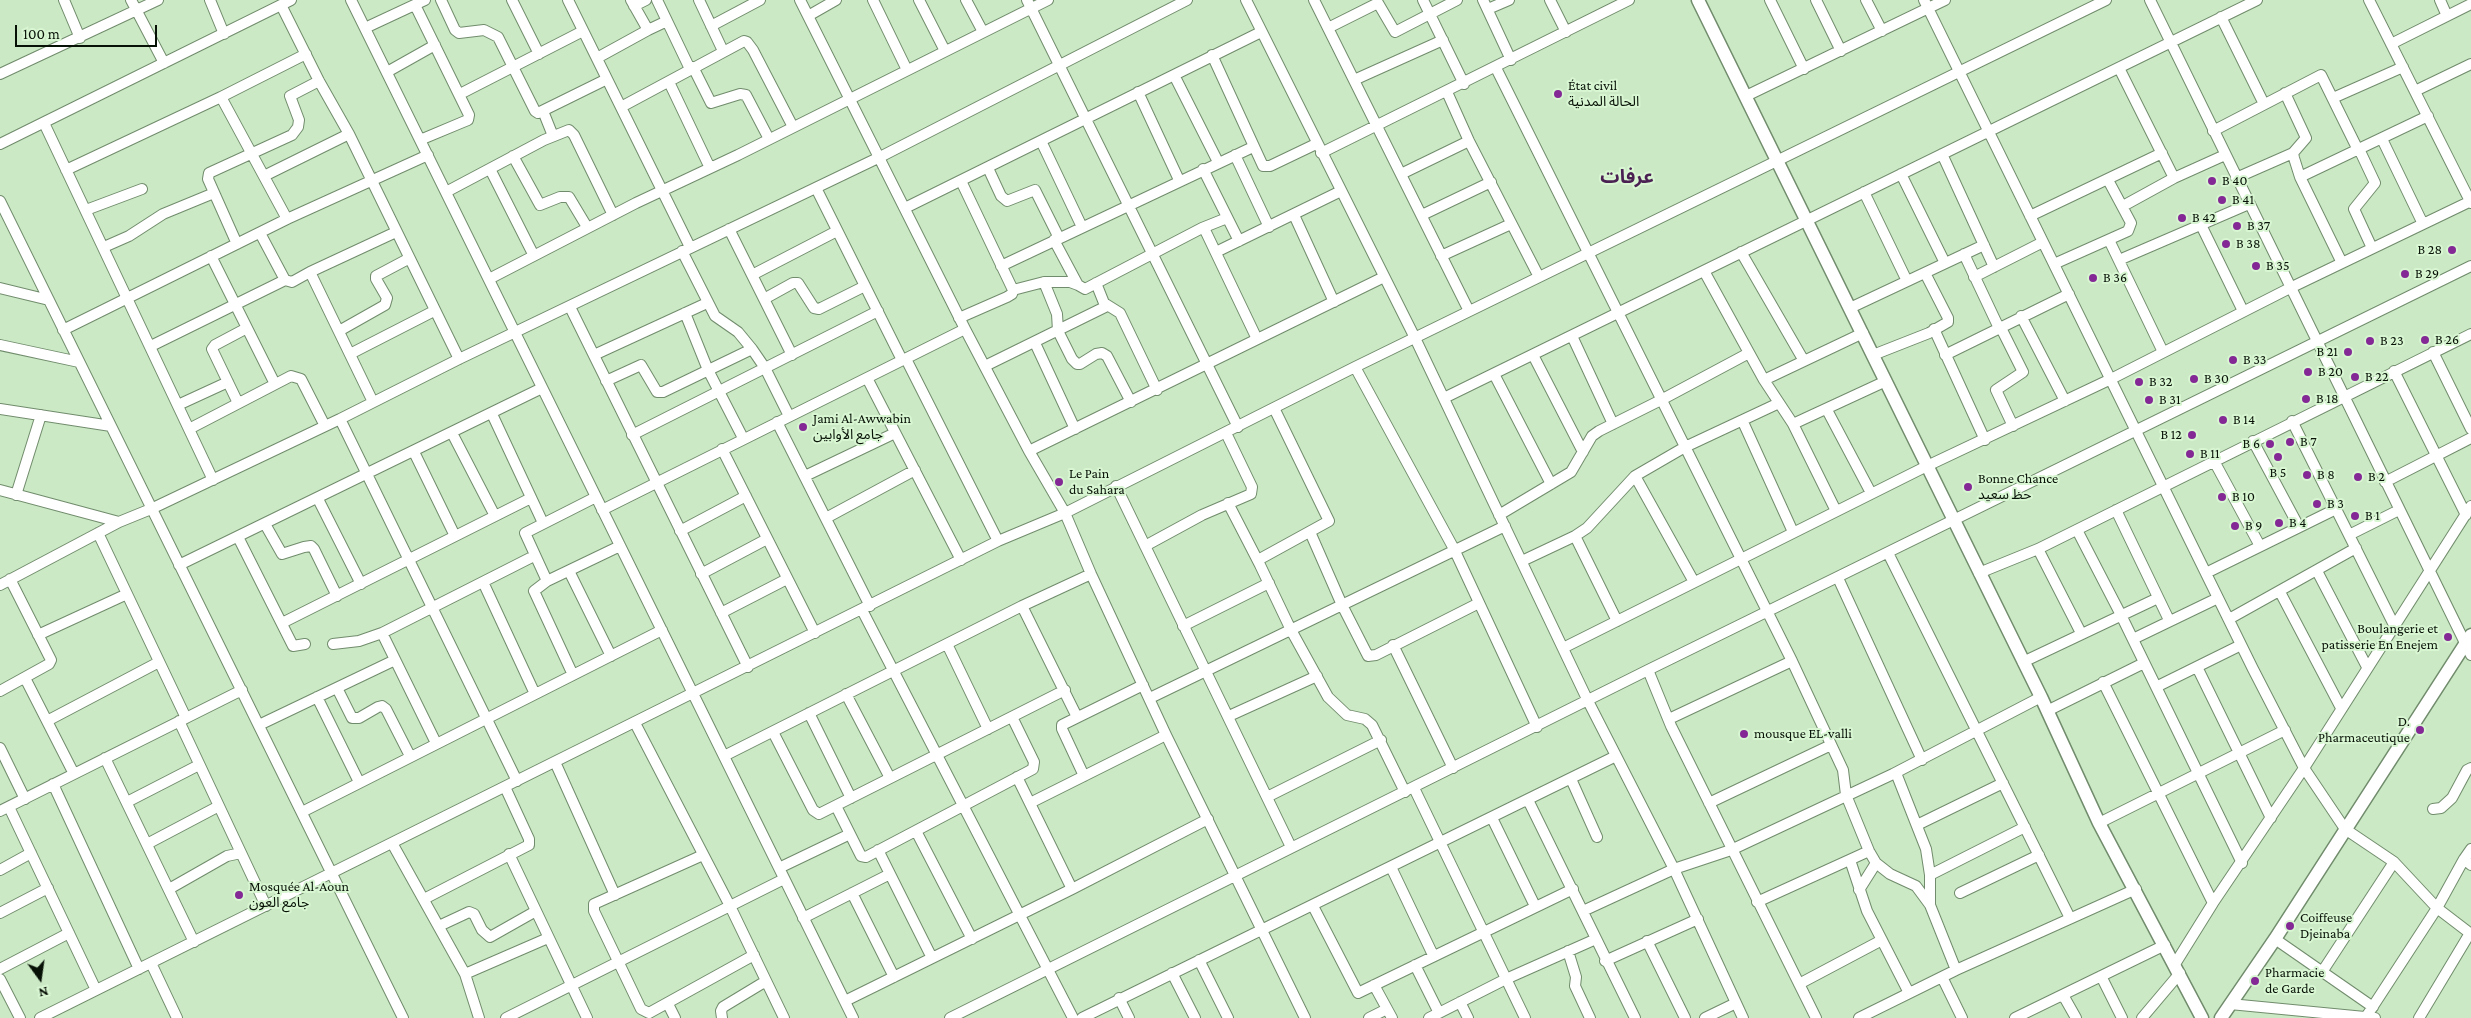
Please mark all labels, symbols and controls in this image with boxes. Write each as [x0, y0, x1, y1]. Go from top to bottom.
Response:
scale bar [18, 15, 160, 47]
text: 100 m [23, 26, 60, 42]
place label: État civil الحالة المدنية [1568, 78, 1639, 110]
marker: État civil الحالة المدنية [1552, 88, 1564, 100]
district label: عرفات [1600, 166, 1654, 188]
place label: B 40 [2222, 173, 2247, 189]
marker: B 40 [2206, 175, 2218, 187]
place label: B 41 [2232, 192, 2254, 208]
marker: B 41 [2216, 194, 2228, 206]
place label: B 42 [2192, 210, 2216, 226]
marker: B 42 [2176, 212, 2188, 224]
place label: B 37 [2247, 218, 2270, 234]
marker: B 37 [2231, 220, 2243, 232]
place label: B 38 [2236, 236, 2260, 252]
marker: B 38 [2220, 238, 2232, 250]
place label: B 28 [2418, 242, 2442, 258]
marker: B 28 [2446, 244, 2458, 256]
place label: B 35 [2266, 258, 2290, 274]
marker: B 35 [2250, 260, 2262, 272]
place label: B 29 [2415, 266, 2439, 282]
marker: B 29 [2399, 268, 2411, 280]
place label: B 36 [2103, 270, 2127, 286]
marker: B 36 [2087, 272, 2099, 284]
place label: B 26 [2435, 332, 2459, 348]
place label: B 23 [2380, 333, 2404, 349]
marker: B 26 [2419, 334, 2431, 346]
marker: B 23 [2364, 335, 2376, 347]
place label: B 21 [2316, 344, 2338, 360]
marker: B 21 [2342, 346, 2354, 358]
place label: B 33 [2243, 352, 2267, 368]
marker: B 33 [2227, 354, 2239, 366]
place label: B 20 [2318, 364, 2343, 380]
marker: B 20 [2302, 366, 2314, 378]
place label: B 22 [2365, 369, 2389, 385]
place label: B 30 [2204, 371, 2229, 387]
marker: B 22 [2349, 371, 2361, 383]
marker: B 30 [2188, 373, 2200, 385]
place label: B 32 [2149, 374, 2173, 390]
marker: B 32 [2133, 376, 2145, 388]
place label: B 18 [2316, 391, 2338, 407]
place label: B 31 [2159, 392, 2181, 408]
marker: B 18 [2300, 393, 2312, 405]
marker: B 31 [2143, 394, 2155, 406]
place label: Jami Al-Awwabin جامع الأوابين [813, 411, 911, 444]
place label: B 14 [2233, 412, 2255, 428]
marker: B 14 [2217, 414, 2229, 426]
marker: Jami Al-Awwabin جامع الأوابين [797, 421, 809, 433]
place label: B 12 [2160, 427, 2182, 443]
marker: B 12 [2186, 429, 2198, 441]
place label: B 7 [2300, 434, 2317, 450]
place label: B 6 [2243, 436, 2260, 452]
marker: B 7 [2284, 436, 2296, 448]
marker: B 6 [2264, 438, 2276, 450]
place label: B 11 [2200, 446, 2220, 462]
marker: B 11 [2184, 448, 2196, 460]
marker: B 5 [2272, 451, 2284, 463]
place label: B 5 [2270, 465, 2286, 481]
place label: Le Pain du Sahara [1069, 466, 1125, 498]
place label: B 8 [2317, 467, 2335, 483]
marker: B 8 [2301, 469, 2313, 481]
place label: B 2 [2368, 469, 2385, 485]
place label: Bonne Chance حظ سعيد [1978, 471, 2058, 504]
marker: B 2 [2352, 471, 2364, 483]
marker: Le Pain du Sahara [1053, 476, 1065, 488]
marker: Bonne Chance حظ سعيد [1962, 481, 1974, 493]
place label: B 10 [2232, 489, 2255, 505]
marker: B 10 [2216, 491, 2228, 503]
place label: B 3 [2327, 496, 2344, 512]
marker: B 3 [2311, 498, 2323, 510]
place label: B 1 [2365, 508, 2380, 524]
marker: B 1 [2349, 510, 2361, 522]
place label: B 4 [2289, 515, 2306, 531]
marker: B 4 [2273, 517, 2285, 529]
place label: B 9 [2245, 518, 2262, 534]
marker: B 9 [2229, 520, 2241, 532]
place label: Boulangerie et patisserie En Enejem [2321, 621, 2438, 654]
marker: Boulangerie et patisserie En Enejem [2442, 631, 2454, 643]
place label: D. Pharmaceutique [2318, 714, 2410, 746]
marker: D. Pharmaceutique [2414, 724, 2426, 736]
place label: mousque EL-valli [1754, 726, 1852, 742]
marker: mousque EL-valli [1738, 728, 1750, 740]
place label: Mosquée Al-Aoun جامع العون [249, 879, 349, 912]
marker: Mosquée Al-Aoun جامع العون [233, 889, 245, 901]
place label: Coiffeuse Djeinaba [2300, 910, 2352, 942]
marker: Coiffeuse Djeinaba [2284, 920, 2296, 932]
north arrow [15, 953, 65, 1003]
place label: Pharmacie de Garde [2265, 965, 2324, 998]
marker: Pharmacie de Garde [2249, 975, 2261, 987]
text: N [37, 984, 50, 1001]

